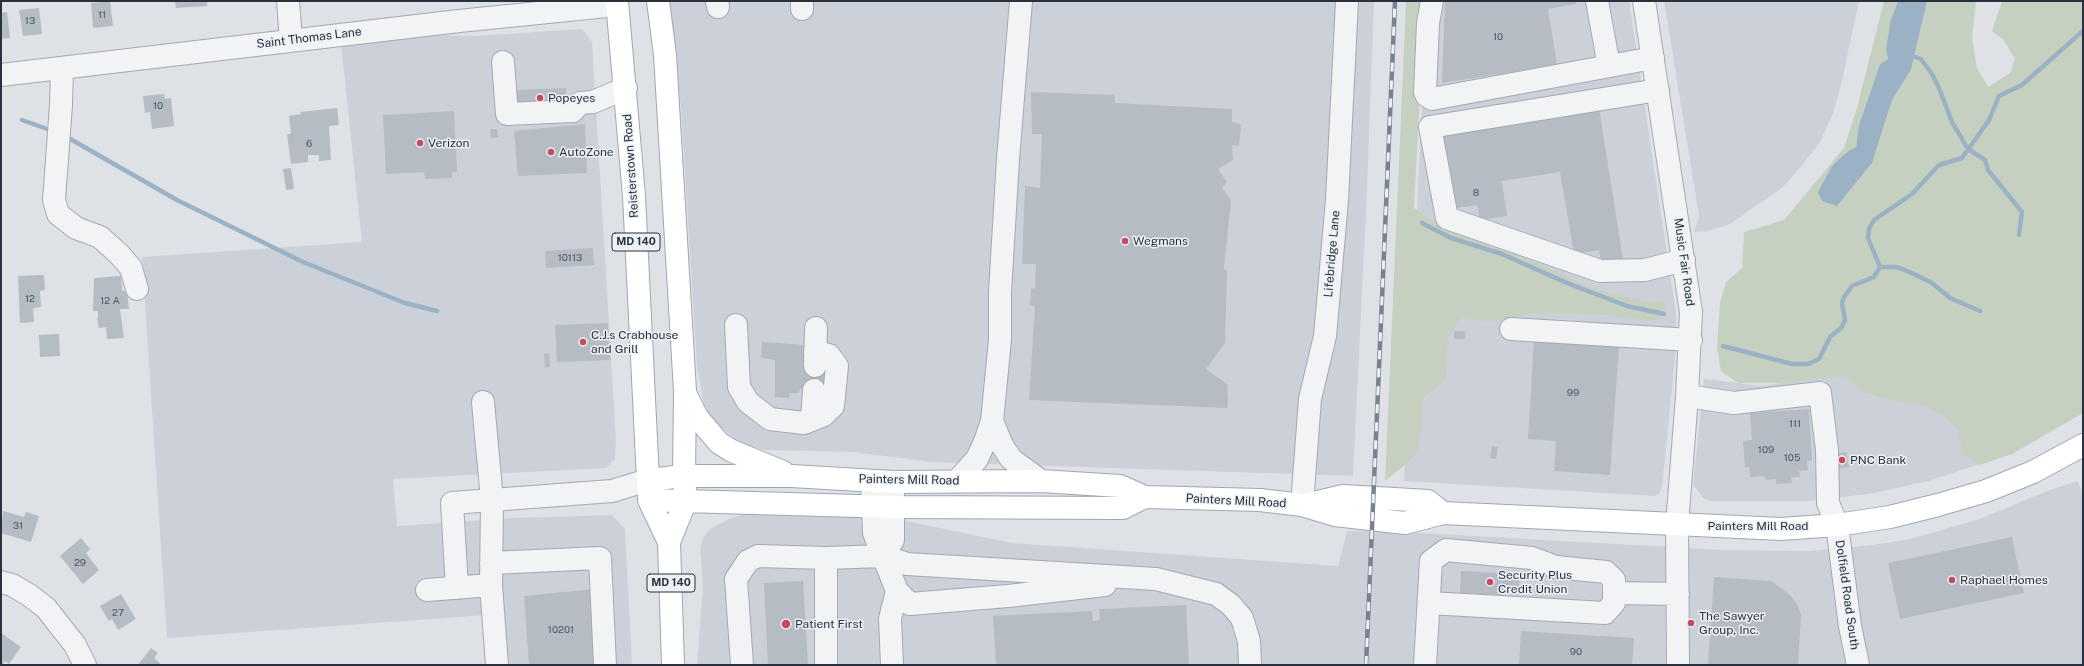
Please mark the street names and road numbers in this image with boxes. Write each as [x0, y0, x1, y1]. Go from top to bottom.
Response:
street label: Saint Thomas Lane [256, 24, 362, 52]
street label: Reisterstown Road [620, 113, 642, 219]
street label: Lifebridge Lane [1321, 210, 1343, 298]
street label: Music Fair Road [1671, 217, 1697, 307]
road number: MD 140 [612, 233, 660, 251]
street label: Painters Mill Road [858, 472, 960, 488]
street label: Painters Mill Road [1185, 491, 1287, 511]
street label: Painters Mill Road [1708, 519, 1808, 533]
street label: Dolfield Road South [1832, 539, 1862, 651]
road number: MD 140 [647, 574, 695, 592]

